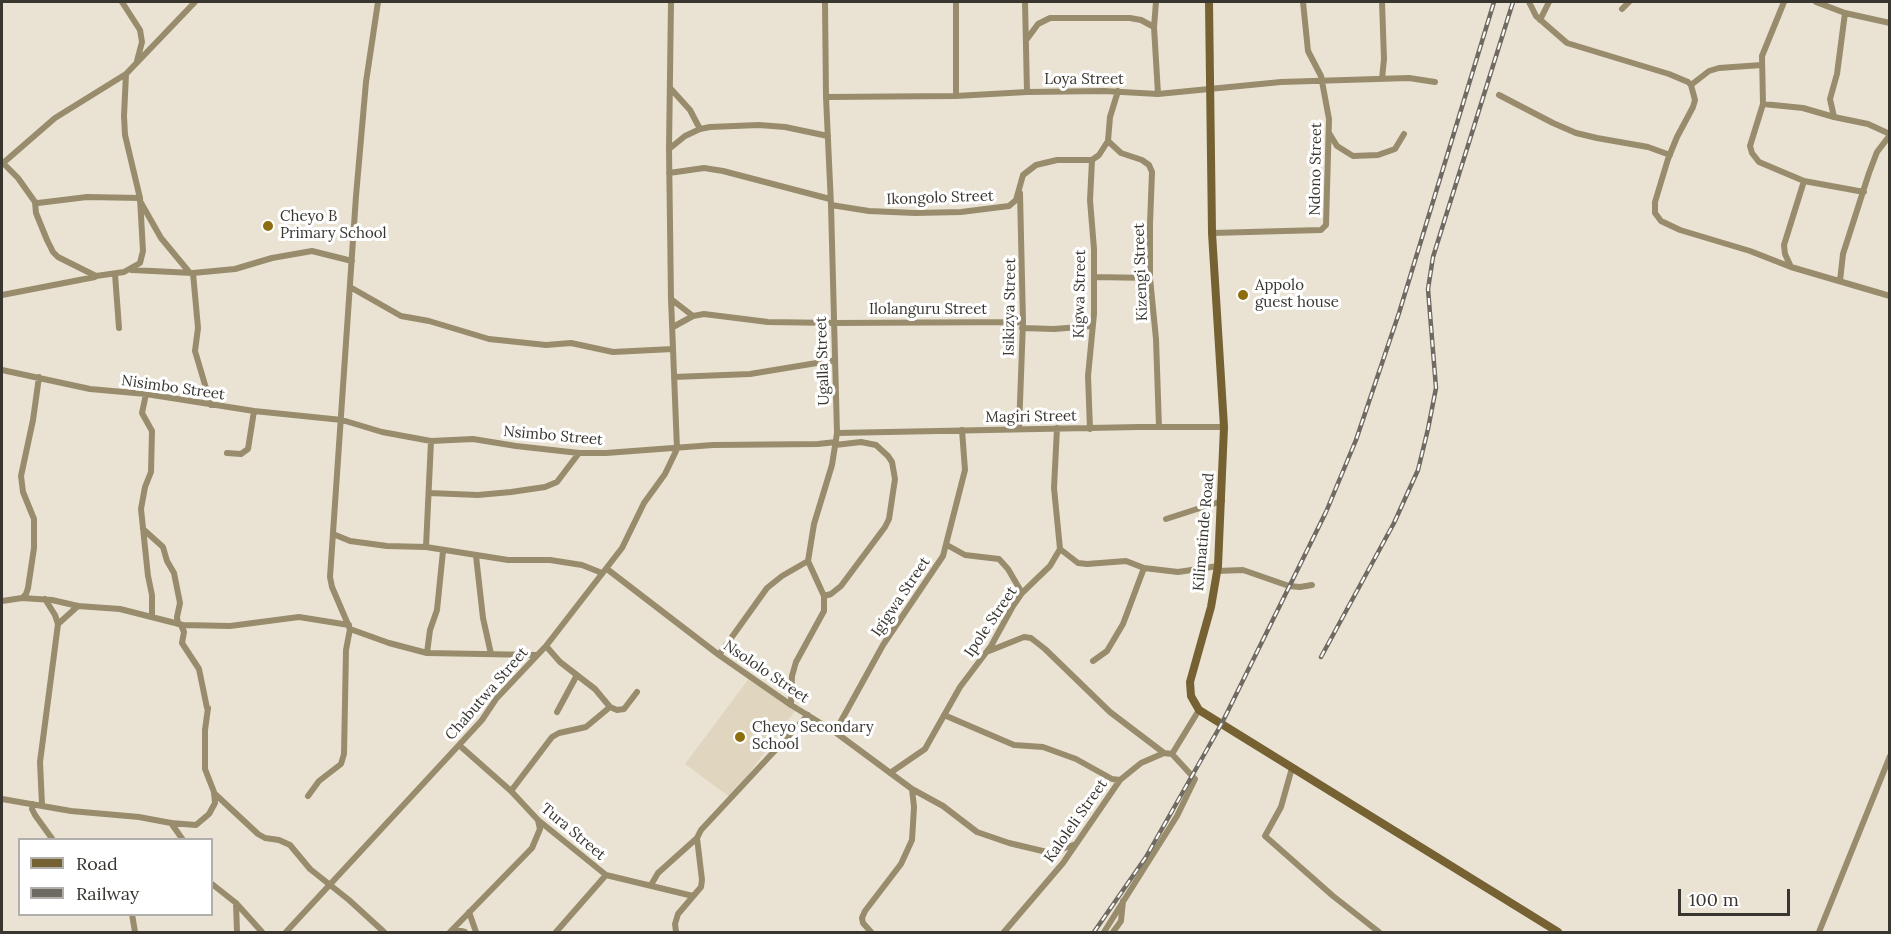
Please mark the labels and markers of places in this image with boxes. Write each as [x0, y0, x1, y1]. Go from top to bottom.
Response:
place label: Cheyo B Primary School [280, 208, 387, 243]
marker: Cheyo B Primary School [261, 219, 275, 233]
place label: Appolo guest house [1255, 277, 1339, 312]
marker: Appolo guest house [1236, 288, 1250, 302]
place label: Cheyo Secondary School [752, 719, 874, 754]
marker: Cheyo Secondary School [733, 730, 747, 744]

